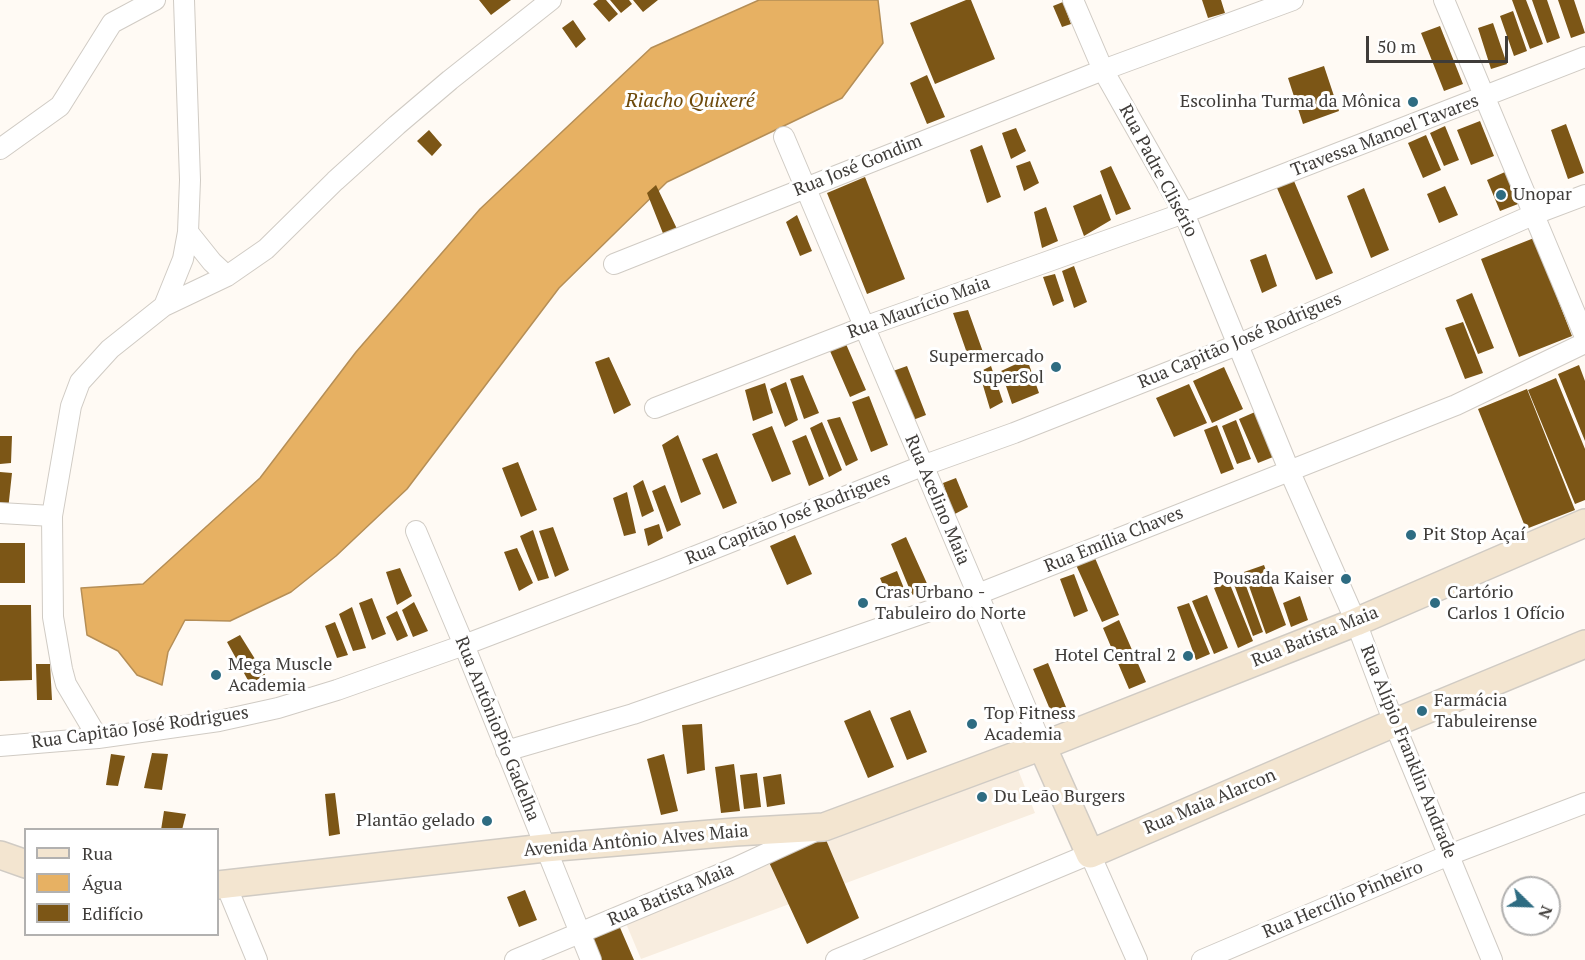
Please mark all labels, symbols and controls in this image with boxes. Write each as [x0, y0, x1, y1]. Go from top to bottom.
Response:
scale bar [1369, 24, 1512, 62]
text: 50 m [1377, 34, 1416, 58]
water label: Riacho Quixeré [625, 89, 755, 113]
street label: Travessa Manoel Tavares [1288, 90, 1482, 182]
place label: Escolinha Turma da Mônica [1180, 91, 1401, 113]
marker: Escolinha Turma da Mônica [1406, 95, 1420, 109]
street label: Rua Padre Clisério [1114, 101, 1202, 241]
street label: Rua José Gondim [791, 130, 925, 202]
place label: Unopar [1513, 184, 1572, 206]
marker: Unopar [1494, 188, 1508, 202]
street label: Rua Maurício Maia [845, 272, 993, 344]
street label: Rua Capitão José Rodrigues [1135, 288, 1345, 394]
place label: Supermercado SuperSol [929, 346, 1044, 388]
marker: Supermercado SuperSol [1049, 360, 1063, 374]
street label: Rua Acelino Maia [900, 432, 974, 568]
street label: Rua Capitão José Rodrigues [682, 468, 894, 570]
street label: Rua Emília Chaves [1041, 502, 1187, 578]
place label: Pit Stop Açaí [1423, 524, 1526, 546]
marker: Pit Stop Açaí [1404, 528, 1418, 542]
place label: Pousada Kaiser [1213, 568, 1334, 590]
marker: Pousada Kaiser [1339, 572, 1353, 586]
place label: Cras Urbano - Tabuleiro do Norte [875, 582, 1026, 624]
place label: Cartório Carlos 1 Ofício [1447, 582, 1565, 624]
marker: Cras Urbano - Tabuleiro do Norte [856, 596, 870, 610]
marker: Cartório Carlos 1 Ofício [1428, 596, 1442, 610]
street label: Rua Batista Maia [1249, 602, 1381, 672]
street label: Rua AntônioPio Gadelha [450, 634, 544, 824]
street label: Rua Alípio Franklin Andrade [1355, 642, 1461, 862]
place label: Hotel Central 2 [1055, 645, 1176, 667]
marker: Hotel Central 2 [1181, 649, 1195, 663]
place label: Mega Muscle Academia [228, 654, 332, 696]
marker: Mega Muscle Academia [209, 668, 223, 682]
place label: Farmácia Tabuleirense [1434, 690, 1537, 732]
street label: Rua Capitão José Rodrigues [30, 702, 250, 754]
place label: Top Fitness Academia [984, 703, 1076, 746]
marker: Farmácia Tabuleirense [1415, 704, 1429, 718]
marker: Top Fitness Academia [965, 717, 979, 731]
street label: Rua Maia Alarcon [1141, 764, 1279, 840]
place label: Du Leão Burgers [994, 786, 1125, 808]
marker: Du Leão Burgers [975, 790, 989, 804]
place label: Plantão gelado [356, 810, 475, 832]
marker: Plantão gelado [480, 814, 494, 828]
street label: Avenida Antônio Alves Maia [523, 820, 749, 862]
legend [24, 828, 219, 936]
text: Rua [82, 841, 113, 865]
street label: Rua Hercílio Pinheiro [1260, 856, 1426, 944]
street label: Rua Batista Maia [605, 859, 737, 931]
text: Água [82, 871, 123, 895]
north arrow [1501, 876, 1561, 936]
text: Edifício [82, 901, 143, 925]
text: N [1533, 902, 1558, 922]

